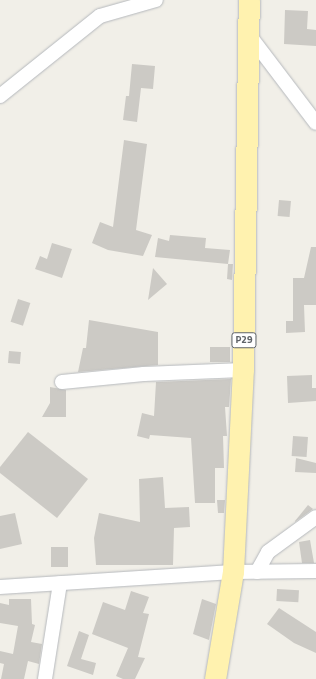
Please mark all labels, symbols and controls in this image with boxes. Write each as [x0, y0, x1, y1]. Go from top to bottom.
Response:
road number: P29 [231, 332, 257, 348]

